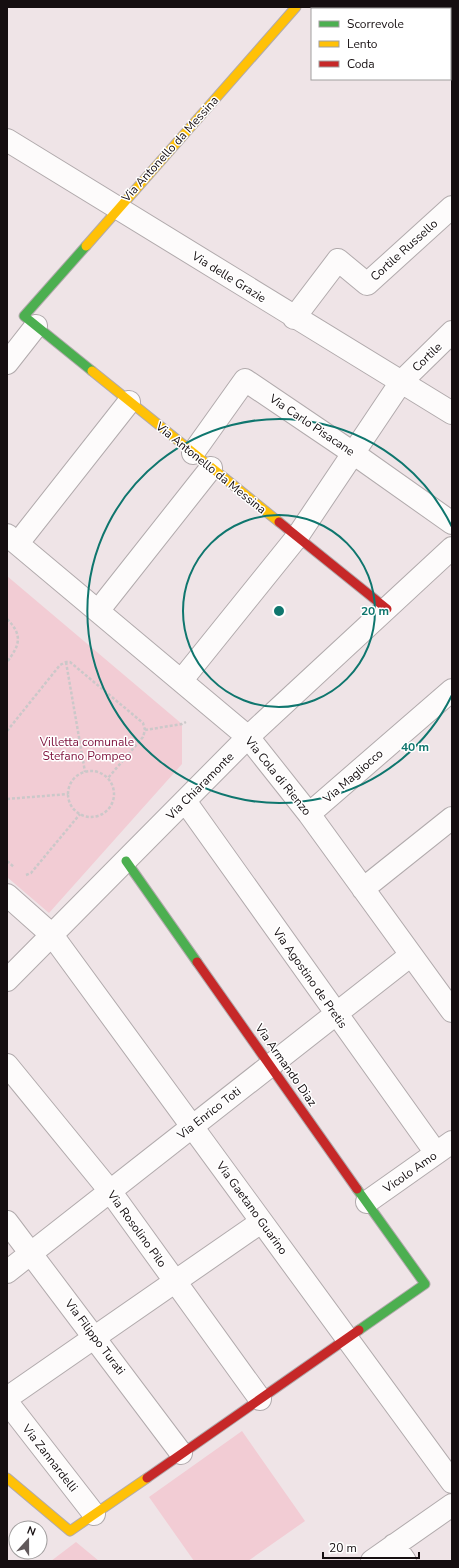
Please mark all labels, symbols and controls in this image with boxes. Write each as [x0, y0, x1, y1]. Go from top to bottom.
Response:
legend [311, 8, 451, 80]
text: Scorrevole [347, 16, 404, 32]
text: Lento [347, 36, 378, 52]
text: Coda [347, 56, 375, 72]
street label: Via Antonello da Messina [117, 93, 222, 206]
street label: Cortile Russello [367, 215, 441, 284]
street label: Via delle Grazie [188, 247, 269, 306]
street label: Cortile [409, 339, 445, 375]
street label: Via Carlo Pisacane [265, 390, 358, 460]
street label: Via Antonello da Messina [152, 418, 269, 517]
text: 20 m [361, 603, 389, 619]
centre of rings [272, 604, 286, 618]
street label: Via Cola di Rienzo [241, 733, 315, 819]
park label: Villetta comunale Stefano Pompeo [39, 734, 134, 764]
text: 40 m [401, 739, 429, 755]
street label: Via Magliocco [319, 745, 387, 807]
street label: Via Chiaramonte [162, 749, 237, 824]
street label: Via Agostino de Pretis [269, 924, 351, 1032]
street label: Via Armando Diaz [251, 1020, 321, 1110]
street label: Via Enrico Toti [173, 1083, 244, 1143]
street label: Vicolo Amo [379, 1147, 440, 1197]
street label: Via Gaetano Guarino [212, 1157, 291, 1258]
street label: Via Rosolino Pilo [103, 1187, 170, 1271]
street label: Via Filippo Turati [61, 1295, 129, 1378]
street label: Via Zannardelli [18, 1420, 81, 1495]
north arrow [8, 1520, 48, 1560]
text: N [25, 1523, 38, 1540]
scale bar [323, 1534, 419, 1560]
text: 20 m [329, 1540, 357, 1556]

